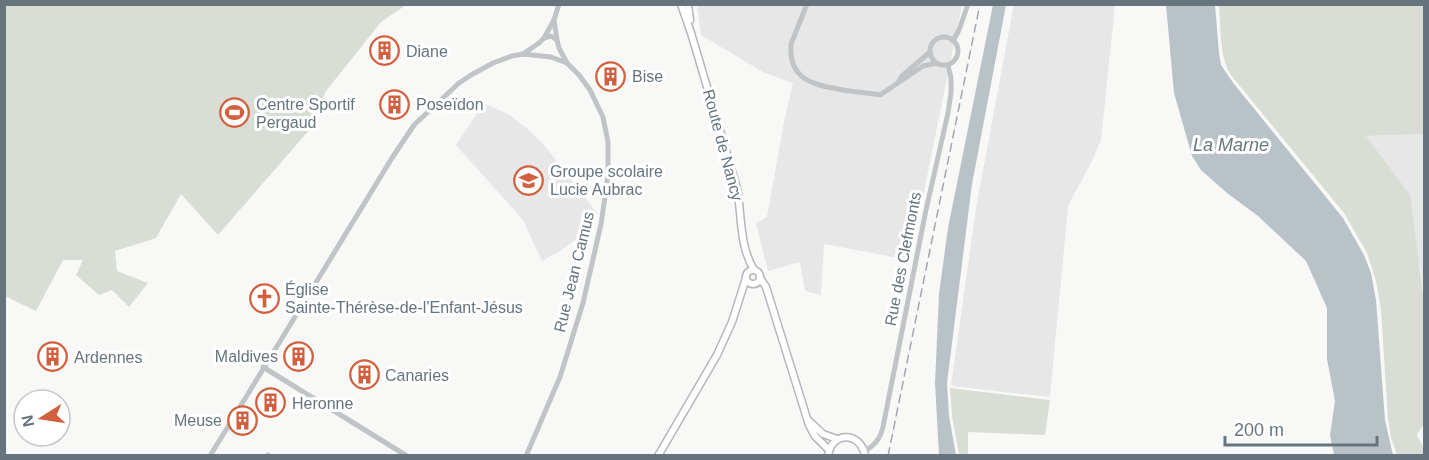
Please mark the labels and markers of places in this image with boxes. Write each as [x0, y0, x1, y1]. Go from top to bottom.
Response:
building icon: Diane [369, 35, 401, 67]
place label: Diane [406, 43, 448, 60]
building icon: Bise [595, 60, 627, 92]
place label: Bise [632, 68, 663, 85]
building icon: Poseïdon [379, 88, 411, 120]
place label: Centre Sportif Pergaud [256, 96, 355, 131]
place label: Poseïdon [416, 96, 484, 113]
sports icon: Centre Sportif Pergaud [219, 97, 251, 129]
place label: Groupe scolaire Lucie Aubrac [550, 163, 663, 198]
school or university icon: Groupe scolaire Lucie Aubrac [513, 164, 545, 196]
place label: Église Sainte-Thérèse-de-l'Enfant-Jésus [285, 280, 523, 316]
church icon: Église Sainte-Thérèse-de-l'Enfant-Jésus [248, 282, 280, 314]
building icon: Maldives [283, 340, 315, 372]
building icon: Ardennes [37, 341, 69, 373]
place label: Maldives [215, 348, 278, 365]
place label: Ardennes [74, 349, 143, 366]
building icon: Canaries [348, 359, 380, 391]
place label: Canaries [385, 367, 449, 384]
building icon: Heronne [255, 387, 287, 419]
place label: Heronne [292, 395, 353, 412]
building icon: Meuse [227, 404, 259, 436]
place label: Meuse [174, 412, 222, 429]

